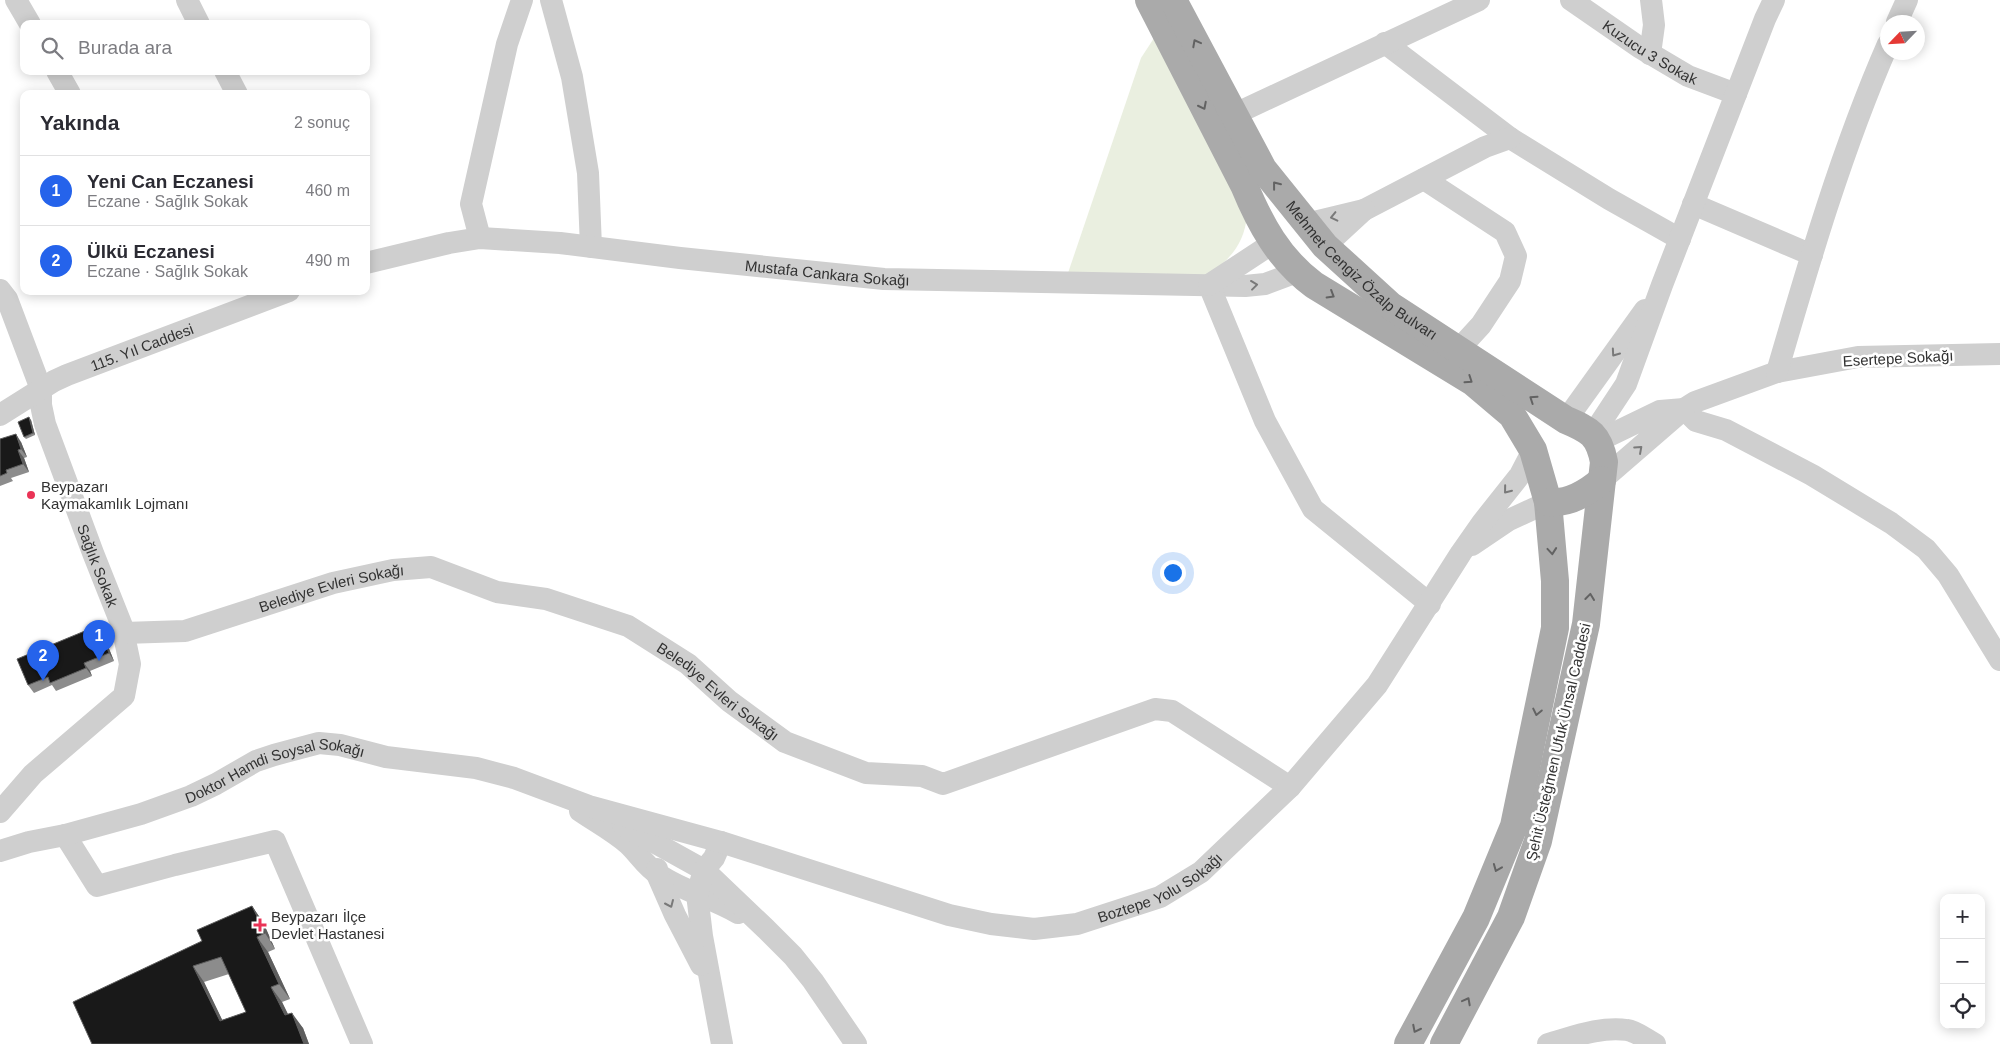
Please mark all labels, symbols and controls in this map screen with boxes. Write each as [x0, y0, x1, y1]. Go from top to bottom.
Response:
north arrow [1880, 15, 1925, 60]
street label: Kuzucu 3 Sokak [1600, 16, 1700, 88]
search box [20, 20, 370, 75]
icon: search [38, 34, 66, 62]
text: Burada ara [78, 37, 172, 58]
one-way arrow [1192, 40, 1202, 49]
one-way arrow [1197, 100, 1207, 109]
text: Yakında [40, 111, 119, 134]
text: 2 sonuç [294, 114, 350, 131]
text: Yeni Can Eczanesi [87, 171, 254, 192]
text: 1 [52, 182, 60, 199]
text: 460 m [306, 182, 350, 199]
one-way arrow [1273, 182, 1281, 191]
text: Eczane · Sağlık Sokak [87, 193, 248, 210]
street label: Mehmet Cengiz Özalp Bulvarı [1283, 197, 1441, 343]
one-way arrow [1329, 211, 1338, 222]
text: Ülkü Eczanesi [87, 241, 215, 262]
text: 2 [52, 252, 60, 269]
text: 490 m [306, 252, 350, 269]
street label: Mustafa Cankara Sokağı [744, 256, 910, 288]
text: Eczane · Sağlık Sokak [87, 263, 248, 280]
one-way arrow [1250, 280, 1258, 291]
one-way arrow [1325, 288, 1334, 298]
street label: 115. Yıl Caddesi [88, 320, 196, 374]
street label: Esertepe Sokağı [1842, 347, 1954, 369]
one-way arrow [1612, 348, 1621, 357]
one-way arrow [1464, 373, 1473, 383]
one-way arrow [1530, 396, 1539, 405]
one-way arrow [1634, 446, 1643, 455]
place label: Beypazarı Kaymakamlık Lojmanı [41, 478, 189, 512]
one-way arrow [1504, 485, 1513, 494]
marker: Beypazarı Kaymakamlık Lojmanı [25, 489, 37, 501]
street label: Sağlık Sokak [74, 521, 122, 610]
one-way arrow [1547, 547, 1558, 555]
your location [1160, 560, 1186, 586]
street label: Belediye Evleri Sokağı [256, 561, 405, 615]
one-way arrow [1584, 593, 1595, 601]
pin: 1 [83, 620, 115, 661]
street label: Şehit Üsteğmen Ufuk Ünsal Caddesi [1522, 621, 1594, 863]
street label: Belediye Evleri Sokağı [654, 638, 783, 743]
pin: 2 [27, 640, 59, 681]
one-way arrow [1532, 707, 1543, 716]
street label: Doktor Hamdi Soysal Sokağı [183, 735, 367, 806]
street label: Boztepe Yolu Sokağı [1095, 849, 1225, 925]
one-way arrow [1492, 864, 1502, 872]
map controls [1940, 894, 1985, 1029]
button: + [1940, 894, 1985, 939]
one-way arrow [664, 899, 675, 908]
place label: Beypazarı İlçe Devlet Hastanesi [271, 908, 384, 942]
marker: Beypazarı İlçe Devlet Hastanesi [253, 918, 267, 932]
button: − [1940, 939, 1985, 984]
button: locate [1940, 984, 1985, 1029]
one-way arrow [1461, 997, 1471, 1006]
one-way arrow [1412, 1024, 1422, 1033]

